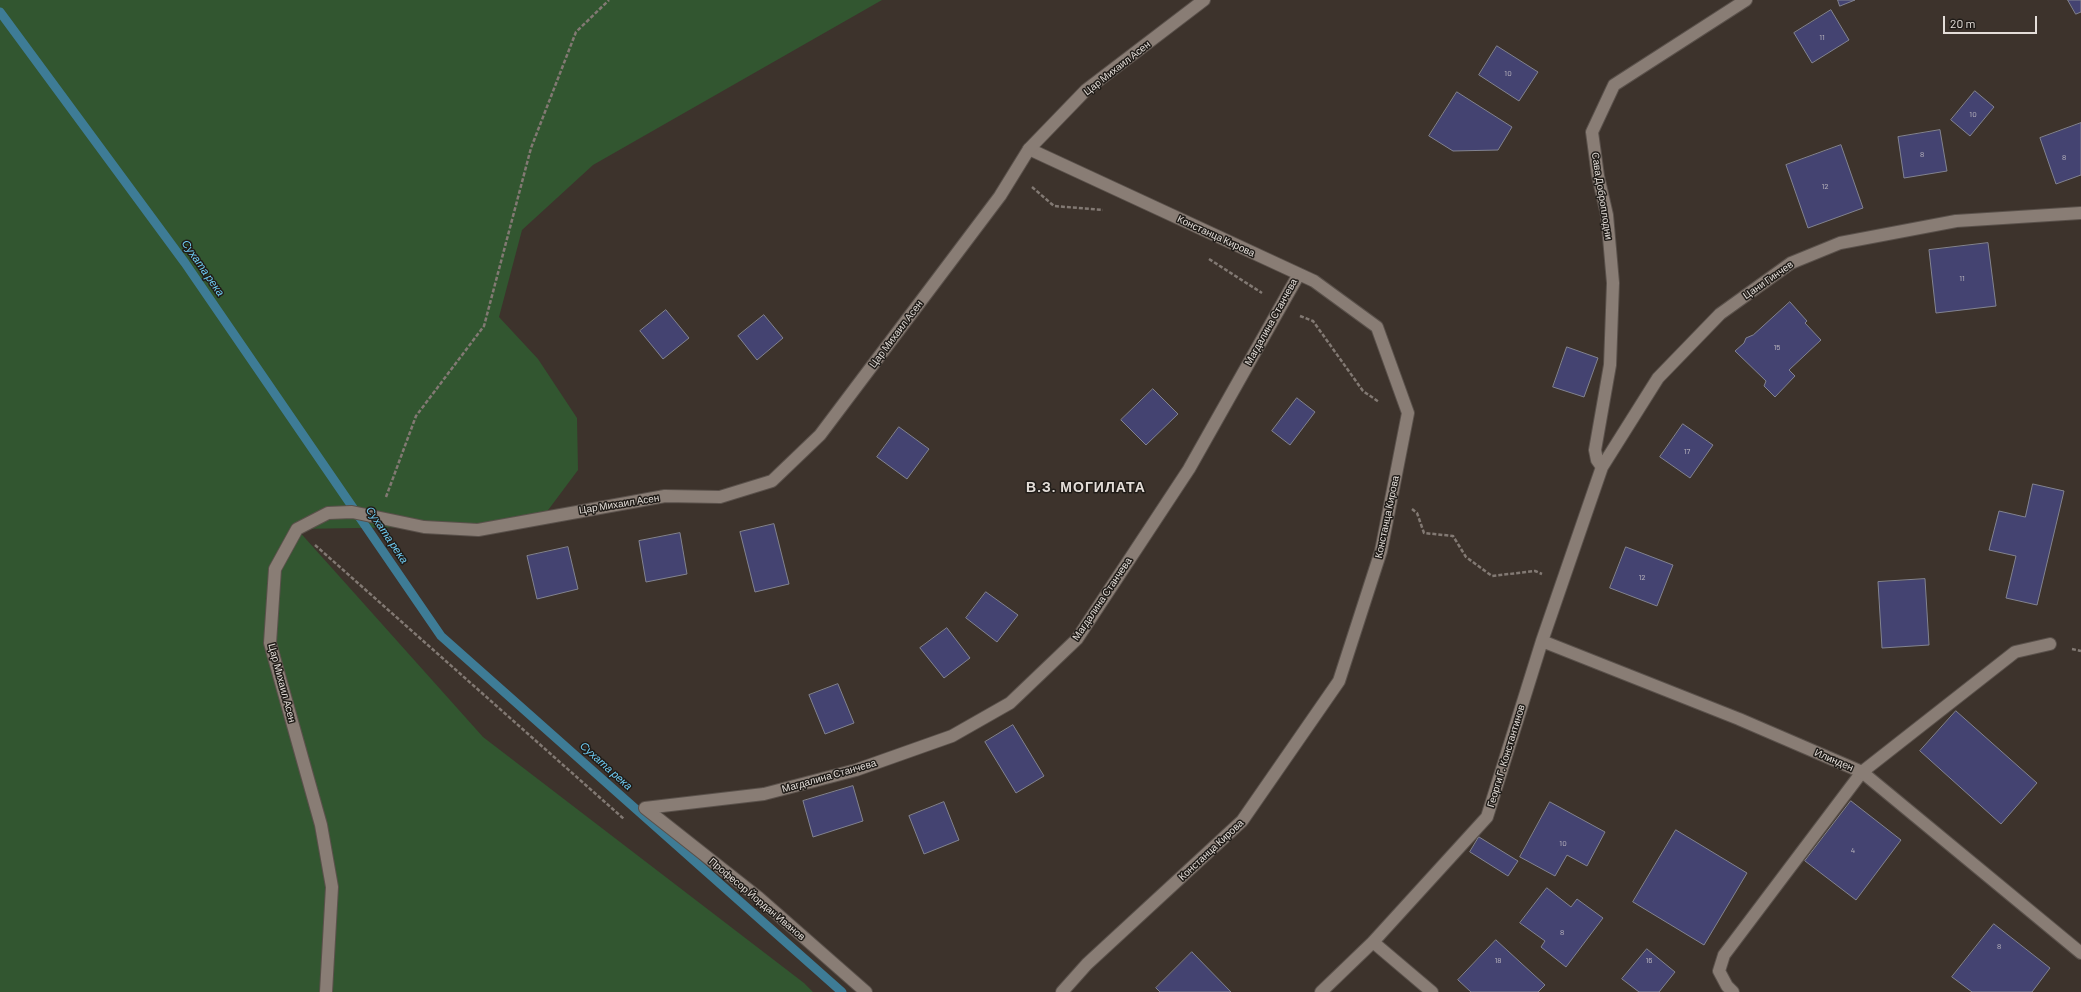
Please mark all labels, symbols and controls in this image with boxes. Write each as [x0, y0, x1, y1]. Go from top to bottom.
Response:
scale bar [1945, 8, 2039, 34]
text: 20 m [1950, 16, 1976, 30]
house number: 11 [1819, 32, 1825, 42]
street label: Цар Михаил Асен [1081, 38, 1153, 98]
house number: 10 [1504, 68, 1512, 78]
house number: 10 [1969, 109, 1977, 119]
house number: 8 [1920, 149, 1924, 159]
street label: Сава Доброплодни [1589, 151, 1615, 241]
house number: 8 [2062, 152, 2066, 162]
house number: 12 [1821, 181, 1829, 191]
street label: Констанца Кирова [1175, 213, 1257, 259]
water label: Сухата река [179, 237, 227, 299]
street label: Цани Гинчев [1741, 258, 1795, 302]
house number: 11 [1959, 273, 1965, 283]
street label: Магдалина Станчева [1242, 276, 1300, 368]
street label: Цар Михаил Асен [867, 298, 925, 370]
house number: 15 [1774, 342, 1780, 352]
house number: 17 [1684, 446, 1690, 456]
street label: Констанца Кирова [1372, 475, 1402, 559]
district label: В.З. МОГИЛАТА [1026, 479, 1146, 495]
street label: Цар Михаил Асен [578, 492, 660, 516]
water label: Сухата река [363, 504, 411, 566]
street label: Магдалина Станчева [1070, 555, 1134, 643]
house number: 12 [1638, 572, 1646, 582]
street label: Цар Михаил Асен [266, 642, 298, 724]
street label: Георги Г. Константинов [1485, 703, 1527, 809]
water label: Сухата река [577, 739, 635, 793]
street label: Илинден [1813, 746, 1855, 774]
street label: Магдалина Станчева [781, 757, 877, 795]
street label: Констанца Кирова [1176, 817, 1246, 883]
house number: 10 [1559, 838, 1567, 848]
house number: 4 [1851, 845, 1855, 855]
street label: Професор Йордан Иванов [707, 855, 807, 943]
house number: 8 [1560, 927, 1564, 937]
house number: 8 [1997, 941, 2001, 951]
house number: 18 [1495, 955, 1501, 965]
house number: 16 [1646, 955, 1652, 965]

